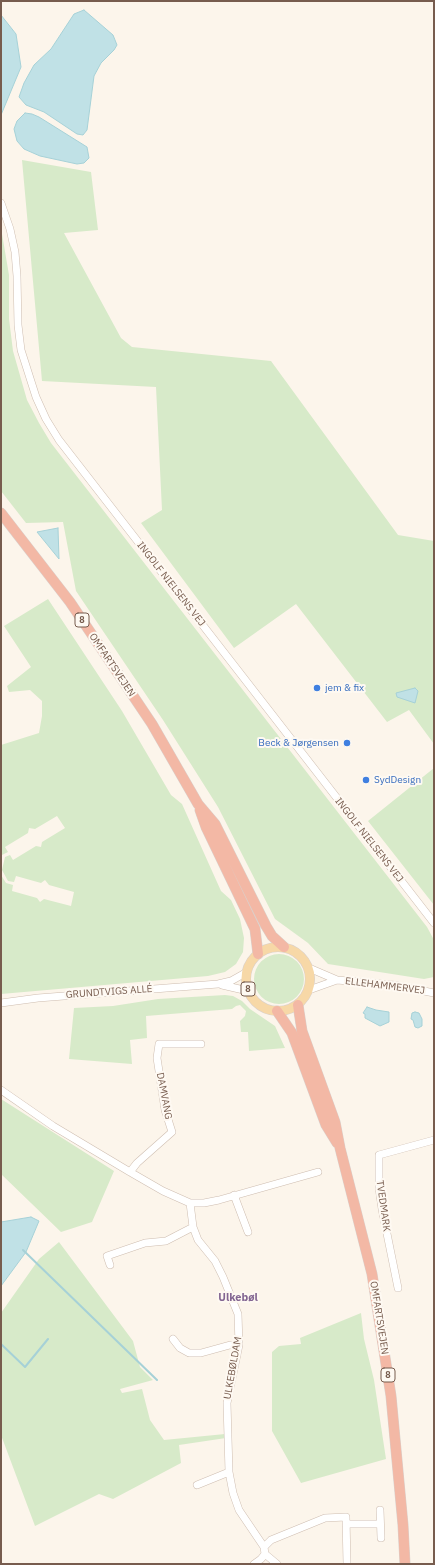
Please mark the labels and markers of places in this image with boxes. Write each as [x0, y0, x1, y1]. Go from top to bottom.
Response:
place label: jem & fix [325, 682, 364, 694]
marker: jem & fix [312, 683, 322, 693]
place label: Beck & Jørgensen [258, 737, 339, 749]
marker: Beck & Jørgensen [342, 738, 352, 748]
place label: SydDesign [374, 774, 421, 786]
marker: SydDesign [361, 775, 371, 785]

